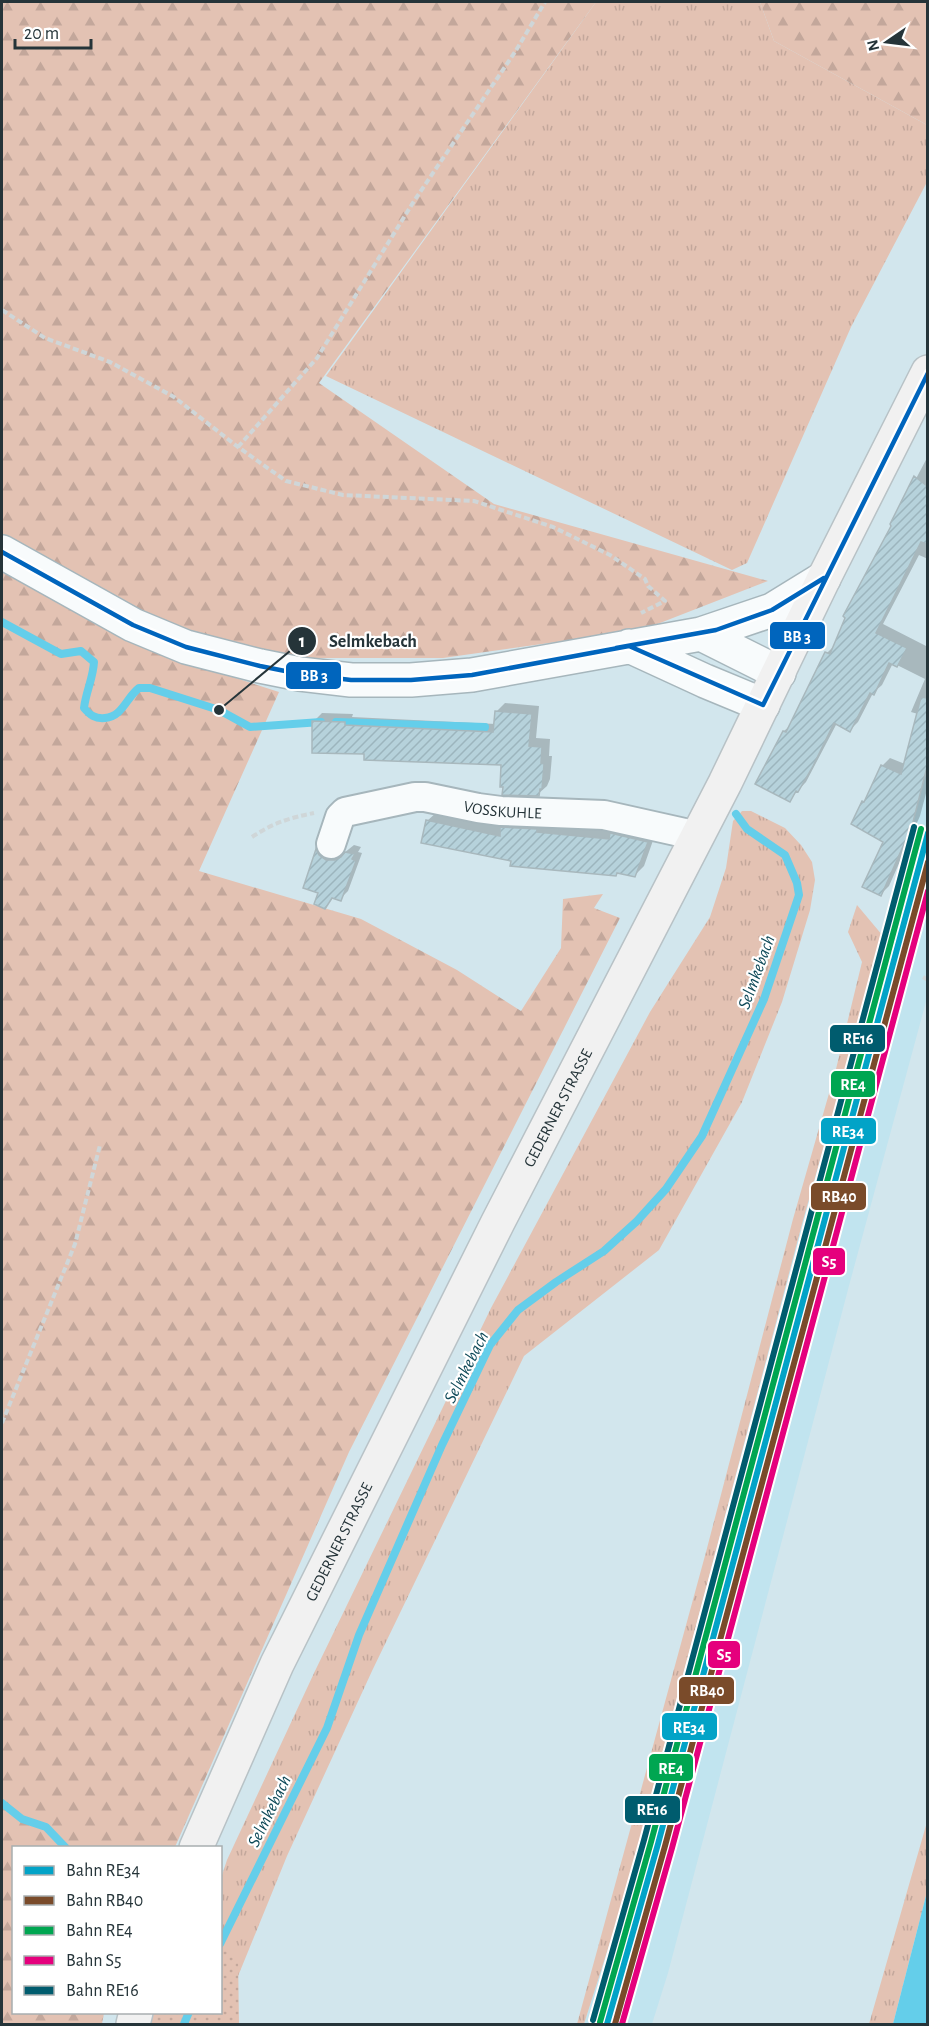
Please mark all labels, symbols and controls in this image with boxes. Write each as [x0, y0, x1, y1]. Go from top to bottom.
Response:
scale bar [15, 12, 92, 50]
north arrow [857, 12, 917, 72]
text: 20 m [24, 25, 59, 43]
text: N [864, 38, 883, 53]
line badge: BB 3 [769, 621, 826, 650]
callout: Selmkebach [287, 623, 429, 659]
text: BB 3 [783, 629, 811, 645]
text: 1 [299, 633, 305, 651]
text: Selmkebach [329, 633, 417, 651]
line badge: BB 3 [285, 661, 342, 690]
text: BB 3 [300, 668, 328, 684]
street label: VOSSKUHLE [462, 798, 542, 822]
water label: Selmkebach [735, 933, 779, 1012]
line badge: RE16 [829, 1024, 886, 1053]
text: RE16 [842, 1031, 874, 1047]
street label: GEDERNER STRASSE [521, 1046, 595, 1170]
line badge: RE4 [830, 1070, 876, 1098]
text: RE4 [840, 1077, 866, 1093]
line badge: RE34 [820, 1117, 877, 1145]
text: RE34 [832, 1124, 864, 1140]
line badge: RB40 [810, 1182, 867, 1211]
text: RB40 [821, 1189, 857, 1205]
line badge: S5 [812, 1247, 846, 1276]
text: S5 [822, 1254, 837, 1270]
water label: Selmkebach [441, 1329, 492, 1406]
street label: GEDERNER STRASSE [303, 1480, 376, 1604]
line badge: S5 [707, 1640, 741, 1669]
text: S5 [717, 1647, 732, 1663]
line badge: RB40 [678, 1676, 735, 1705]
text: RB40 [689, 1683, 725, 1699]
line badge: RE34 [661, 1712, 718, 1741]
text: RE34 [673, 1720, 705, 1736]
line badge: RE4 [648, 1753, 694, 1782]
text: RE4 [658, 1761, 684, 1777]
water label: Selmkebach [245, 1773, 295, 1850]
line badge: RE16 [624, 1795, 681, 1824]
text: RE16 [636, 1802, 668, 1818]
legend [12, 1846, 222, 2014]
text: Bahn RE34 [66, 1862, 141, 1880]
text: Bahn RB40 [66, 1892, 143, 1910]
text: Bahn RE4 [66, 1922, 133, 1940]
text: Bahn S5 [66, 1952, 121, 1970]
text: Bahn RE16 [66, 1982, 139, 2000]

